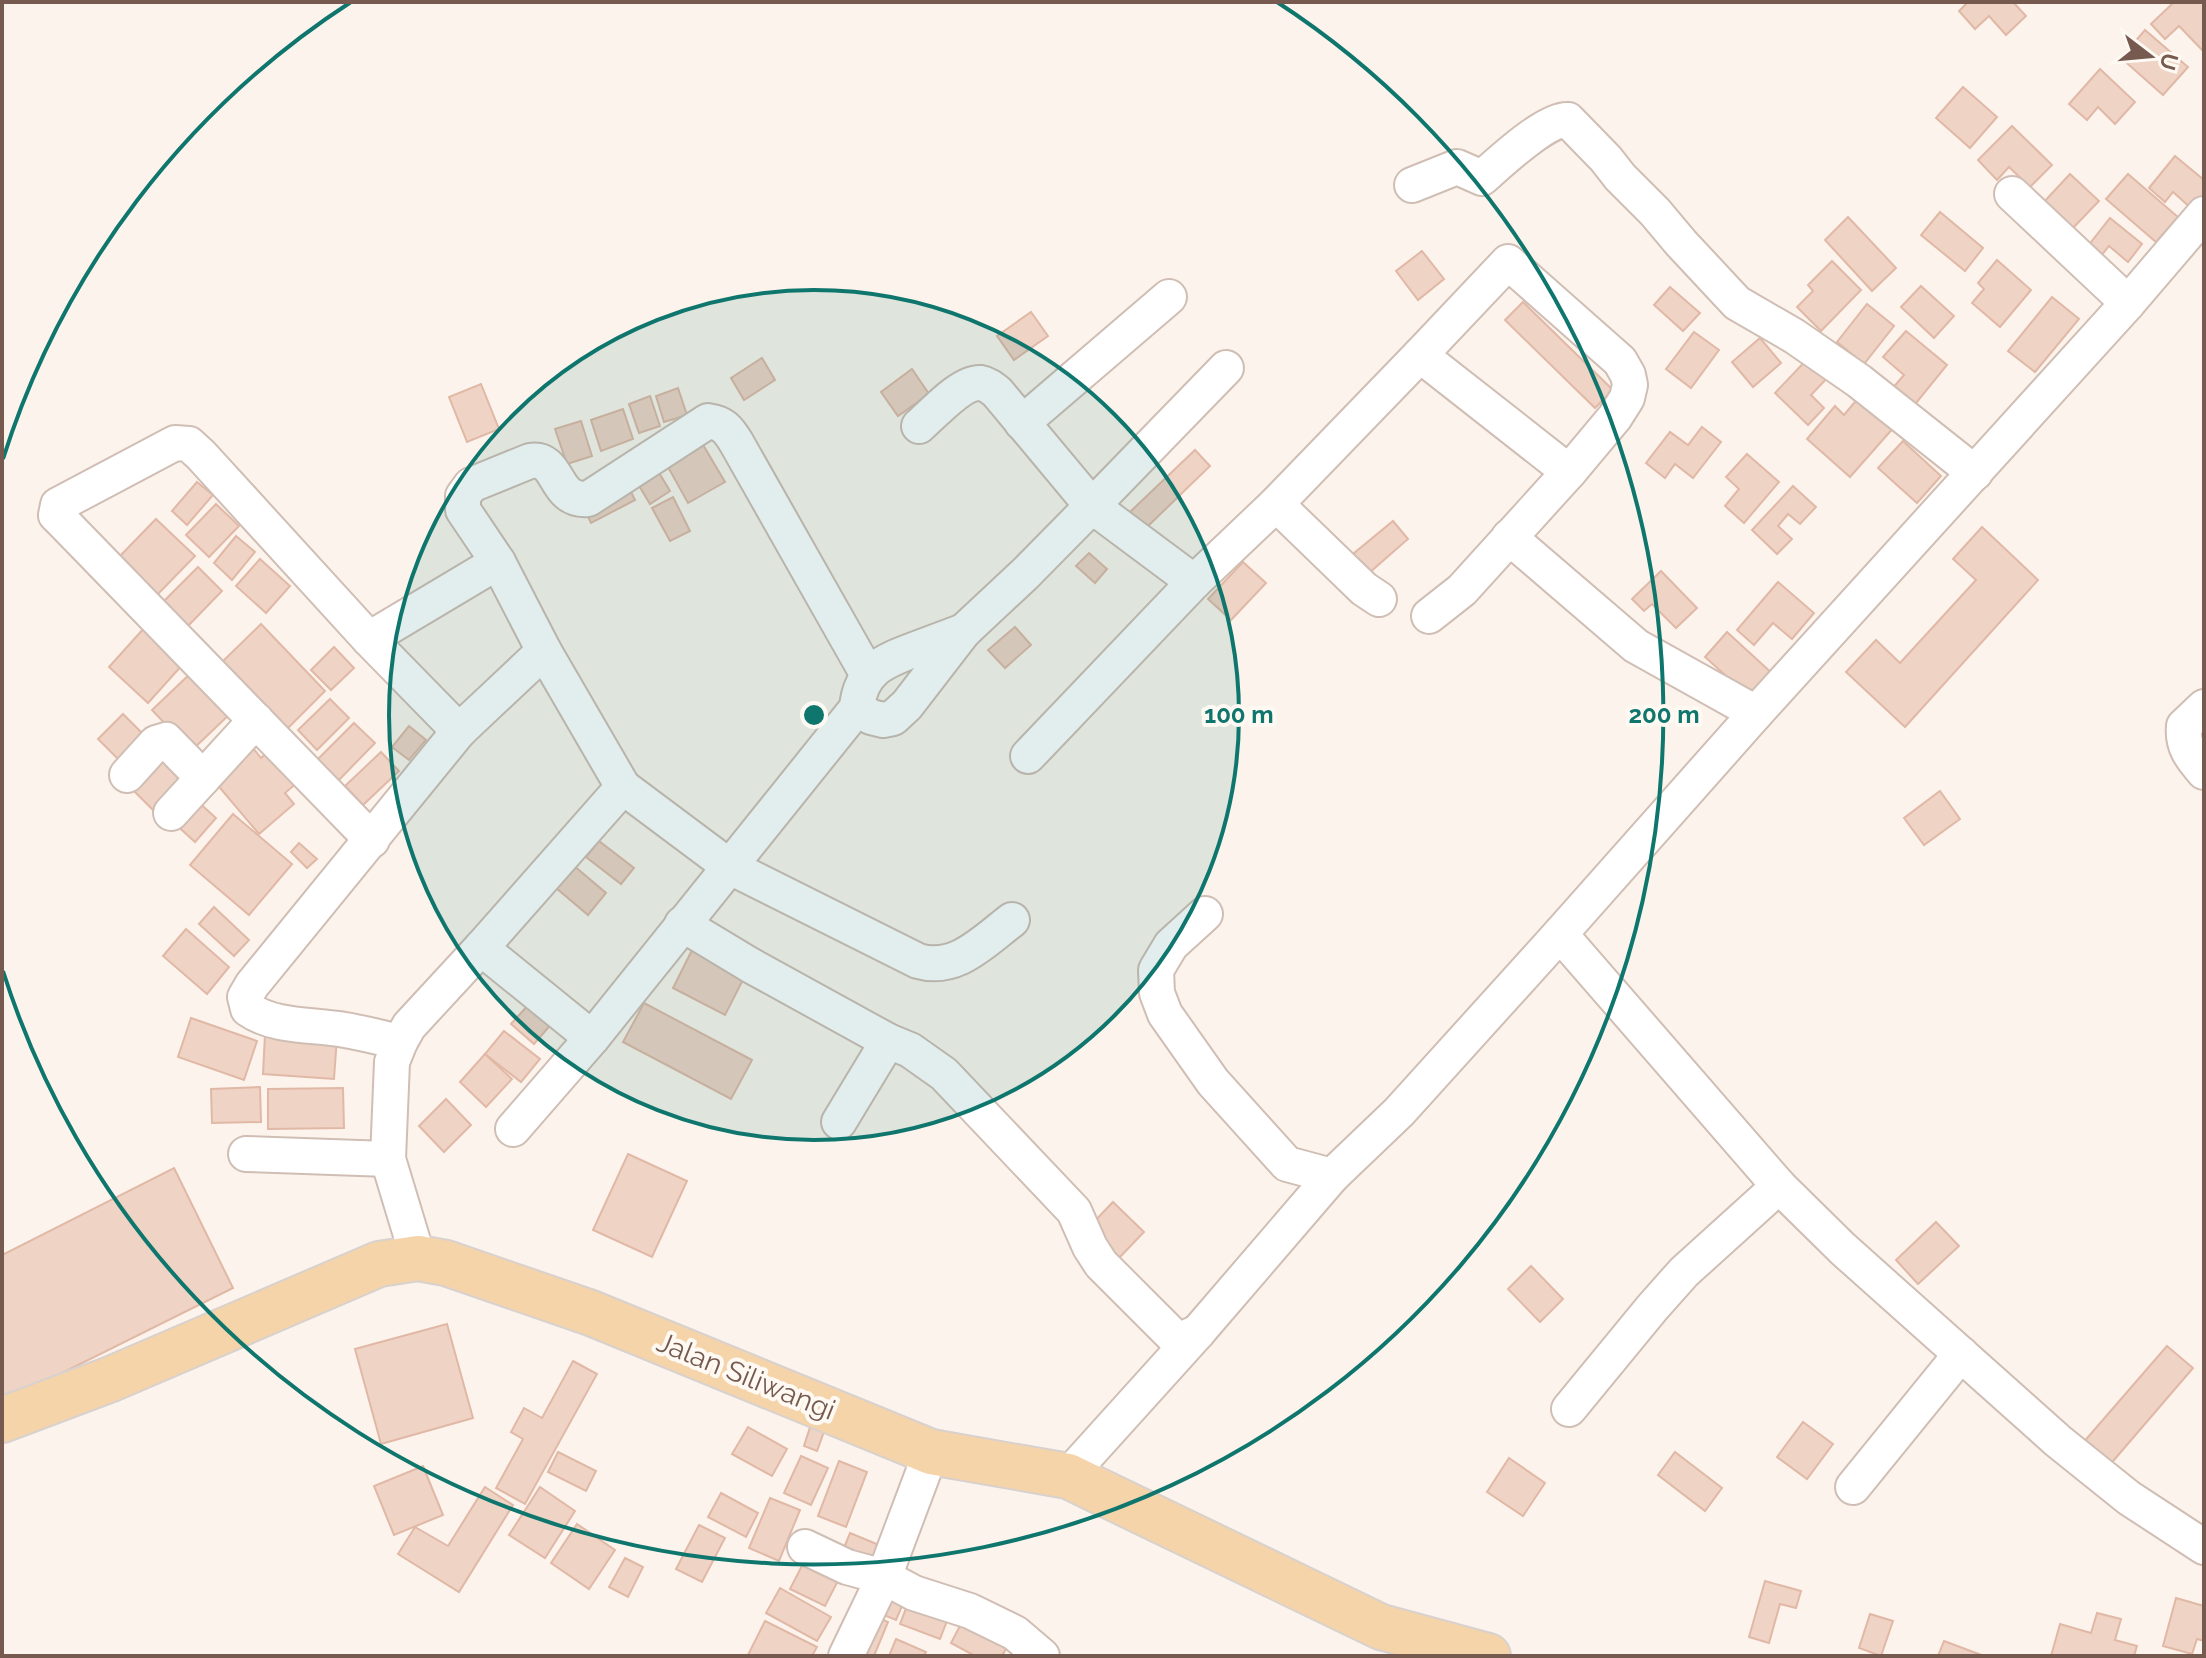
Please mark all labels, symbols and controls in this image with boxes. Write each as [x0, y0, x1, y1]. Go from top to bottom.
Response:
north arrow [2110, 16, 2190, 96]
text: U [2154, 50, 2184, 73]
text: 100 m [1204, 700, 1274, 729]
text: 200 m [1628, 700, 1700, 729]
centre of rings [800, 701, 828, 729]
street label: Jalan Siliwangi [652, 1325, 840, 1427]

